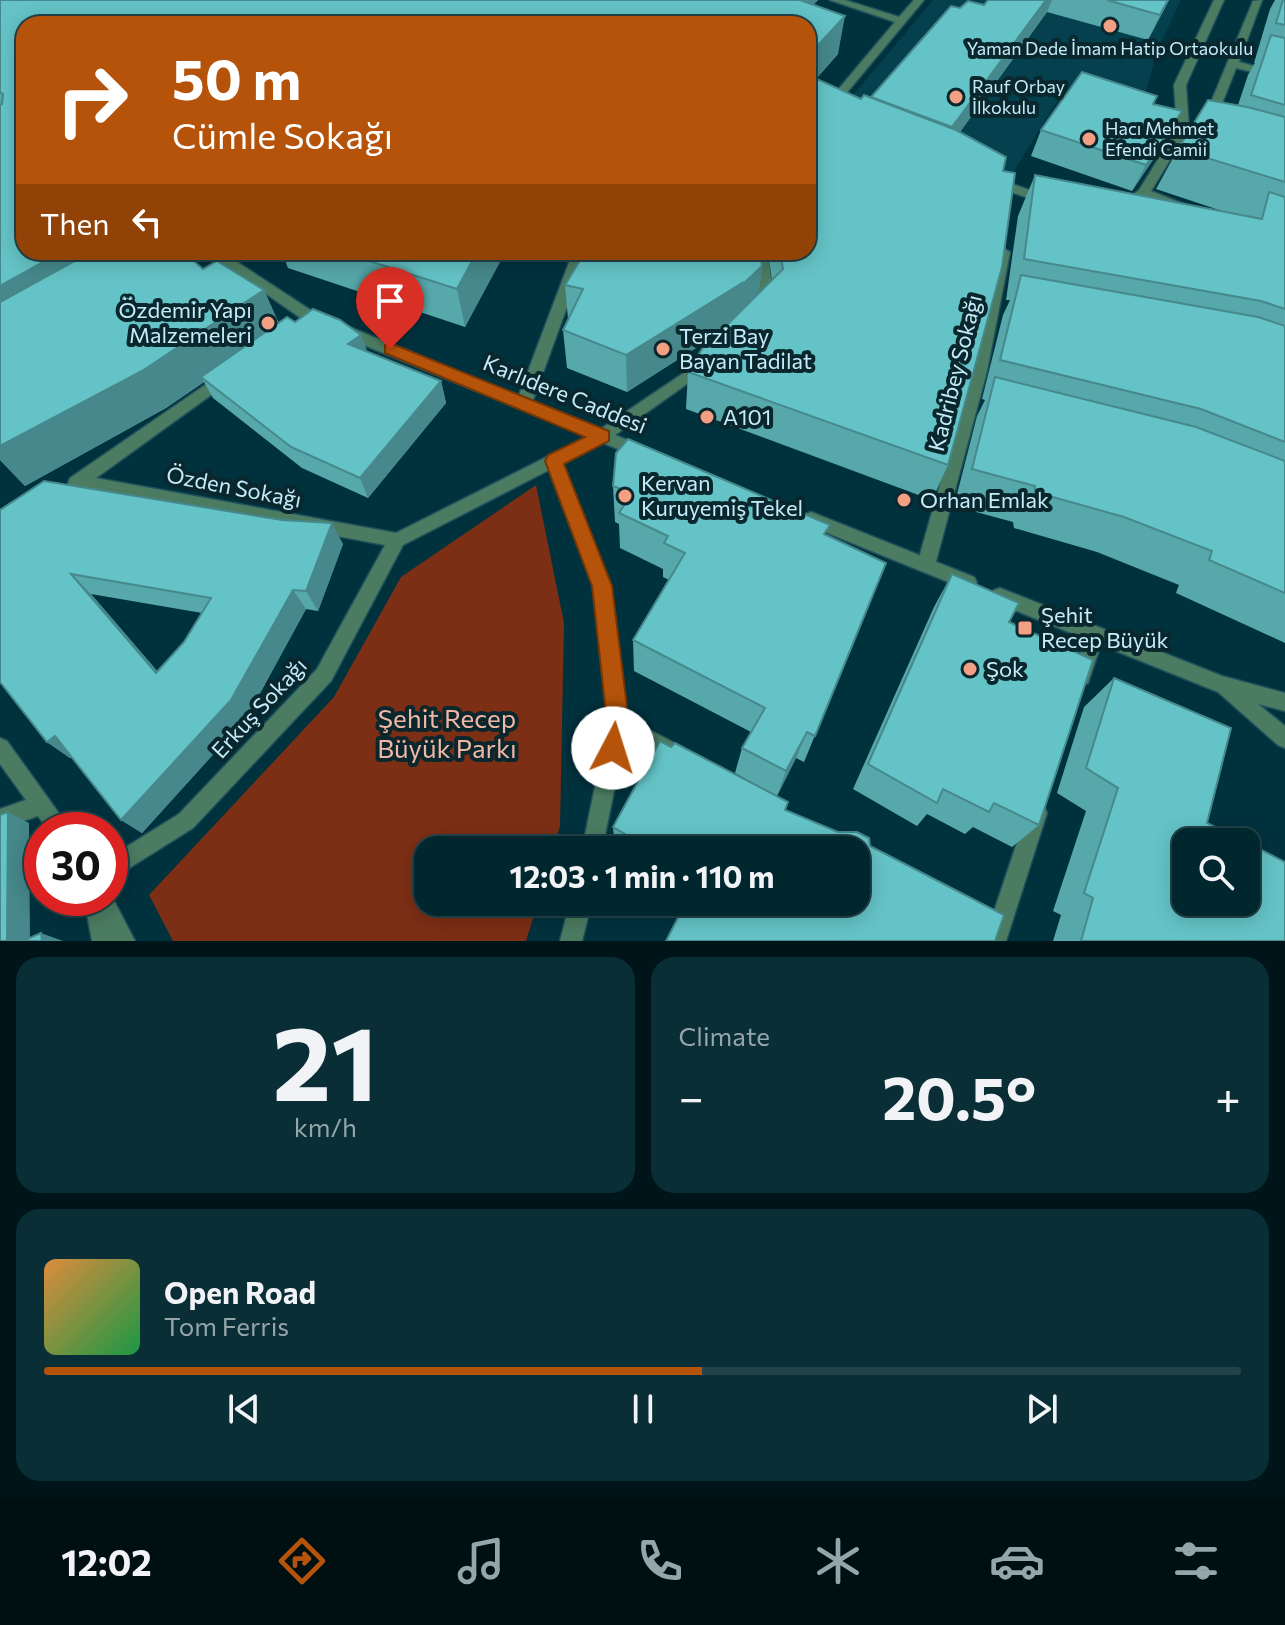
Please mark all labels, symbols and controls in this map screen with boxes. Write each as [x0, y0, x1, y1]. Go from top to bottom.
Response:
marker: Yaman Dede İmam Hatip Ortaokulu [1101, 17, 1119, 35]
place label: Yaman Dede İmam Hatip Ortaokulu [967, 37, 1253, 59]
text: 50 m [172, 43, 301, 112]
icon: right [40, 48, 144, 152]
place label: Rauf Orbay İlkokulu [972, 75, 1065, 118]
marker: Rauf Orbay İlkokulu [947, 88, 965, 106]
text: Cümle Sokağı [172, 112, 393, 156]
place label: Hacı Mehmet Efendi Camii [1105, 117, 1214, 160]
marker: Hacı Mehmet Efendi Camii [1080, 130, 1098, 148]
icon: left [125, 200, 169, 244]
text: Then [40, 204, 109, 241]
pin [356, 267, 424, 349]
icon: arrive [368, 279, 412, 323]
street label: Kadribey Sokağı [922, 292, 987, 454]
place label: Özdemir Yapı Malzemeleri [119, 296, 252, 348]
marker: Özdemir Yapı Malzemeleri [259, 314, 277, 332]
place label: Terzi Bay Bayan Tadilat [679, 322, 812, 374]
marker: Terzi Bay Bayan Tadilat [654, 340, 672, 358]
street label: Karlıdere Caddesi [479, 348, 651, 439]
place label: A101 [723, 403, 771, 430]
marker: A101 [698, 408, 716, 426]
street label: Özden Sokağı [164, 460, 304, 513]
place label: Kervan Kuruyemiş Tekel [641, 469, 803, 521]
place label: Orhan Emlak [920, 486, 1049, 513]
marker: Kervan Kuruyemiş Tekel [616, 487, 634, 505]
marker: Orhan Emlak [895, 491, 913, 509]
place label: Şehit Recep Büyük [1041, 601, 1168, 653]
marker: Şehit Recep Büyük [1016, 619, 1034, 637]
street label: Erkuş Sokağı [205, 652, 312, 763]
place label: Şok [986, 655, 1024, 682]
marker: Şok [961, 660, 979, 678]
park label: Şehit Recep Büyük Parkı [377, 702, 517, 763]
position arrow [571, 706, 655, 790]
speed limit sign: 30 [24, 812, 128, 916]
map controls [1172, 828, 1260, 916]
button: search [1172, 828, 1260, 916]
text: 12:03 · 1 min · 110 m [510, 857, 774, 894]
text: 21 [272, 995, 378, 1122]
text: Climate [679, 1020, 770, 1051]
text: 20.5° [882, 1059, 1036, 1132]
text: − [679, 1069, 704, 1123]
text: + [1215, 1069, 1241, 1123]
text: km/h [294, 1111, 357, 1142]
text: Open Road [164, 1273, 316, 1310]
text: Tom Ferris [164, 1310, 289, 1341]
icon: previous [222, 1387, 266, 1431]
icon: pause [621, 1387, 665, 1431]
icon: next [1020, 1387, 1064, 1431]
icon: directions [274, 1533, 330, 1589]
icon: music [453, 1533, 509, 1589]
icon: phone [632, 1533, 688, 1589]
icon: climate [810, 1533, 866, 1589]
icon: car [989, 1533, 1045, 1589]
icon: filters [1168, 1533, 1224, 1589]
text: 12:02 [61, 1539, 152, 1583]

